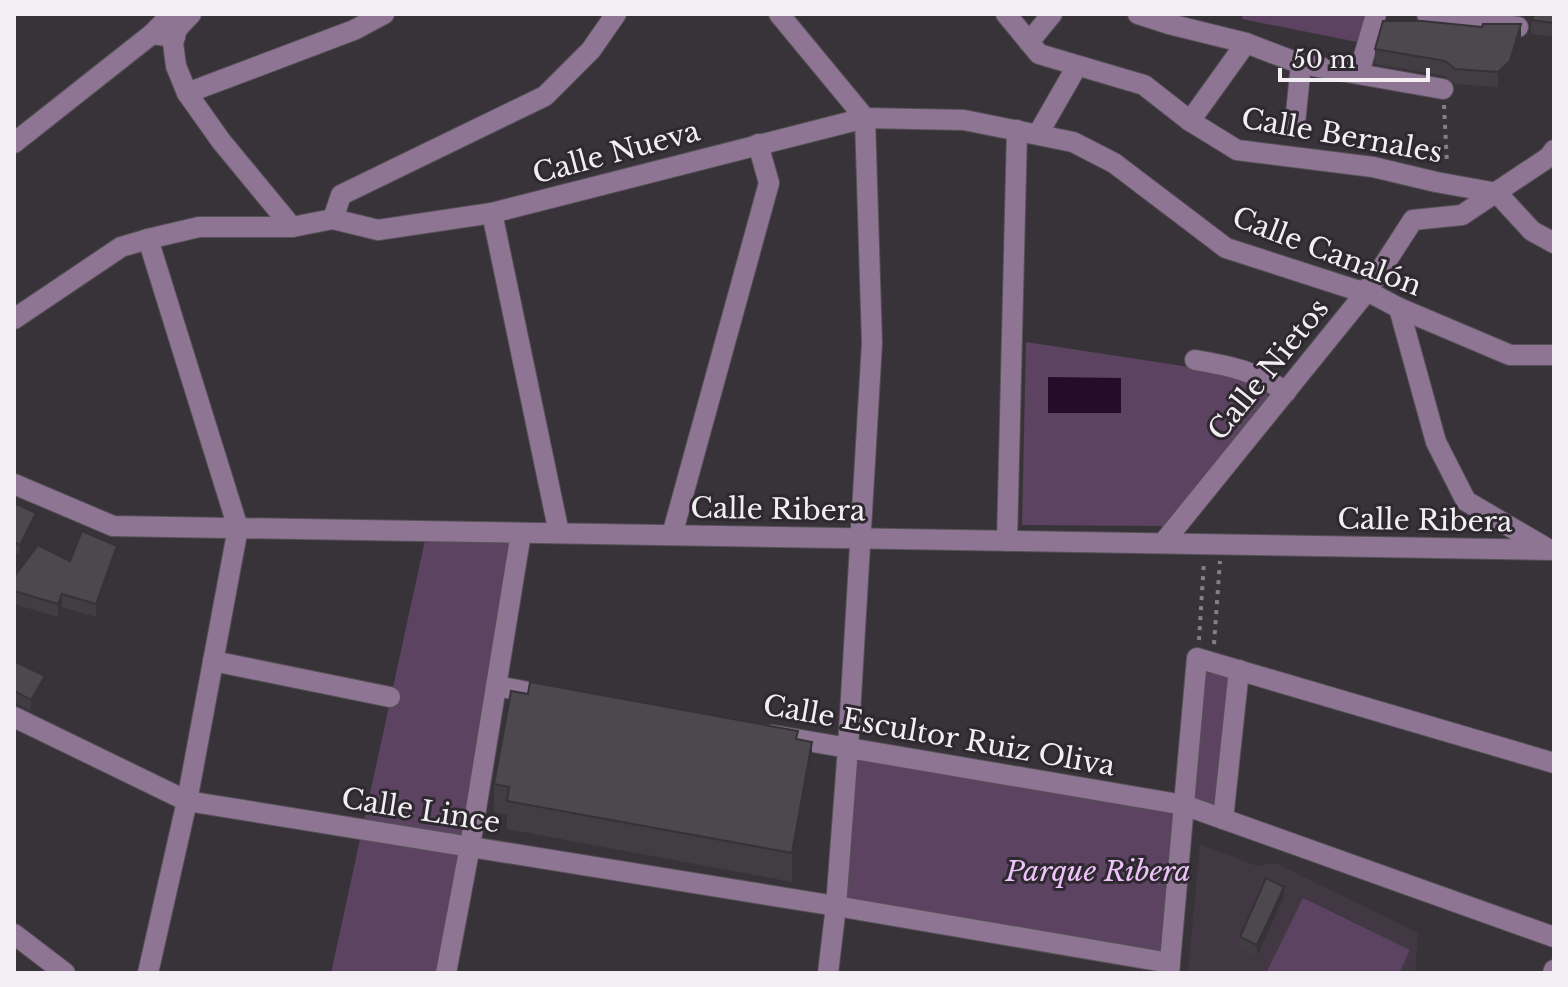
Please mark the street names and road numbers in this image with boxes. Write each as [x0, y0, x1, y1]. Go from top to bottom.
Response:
street label: Calle Bernales [1239, 101, 1445, 170]
street label: Calle Nueva [529, 113, 704, 192]
street label: Calle Canalón [1227, 199, 1426, 304]
street label: Calle Nietos [1201, 291, 1336, 447]
street label: Calle Ribera [690, 490, 866, 529]
street label: Calle Ribera [1337, 501, 1513, 540]
street label: Calle Escultor Ruiz Oliva [760, 687, 1118, 784]
street label: Calle Lince [339, 781, 503, 840]

